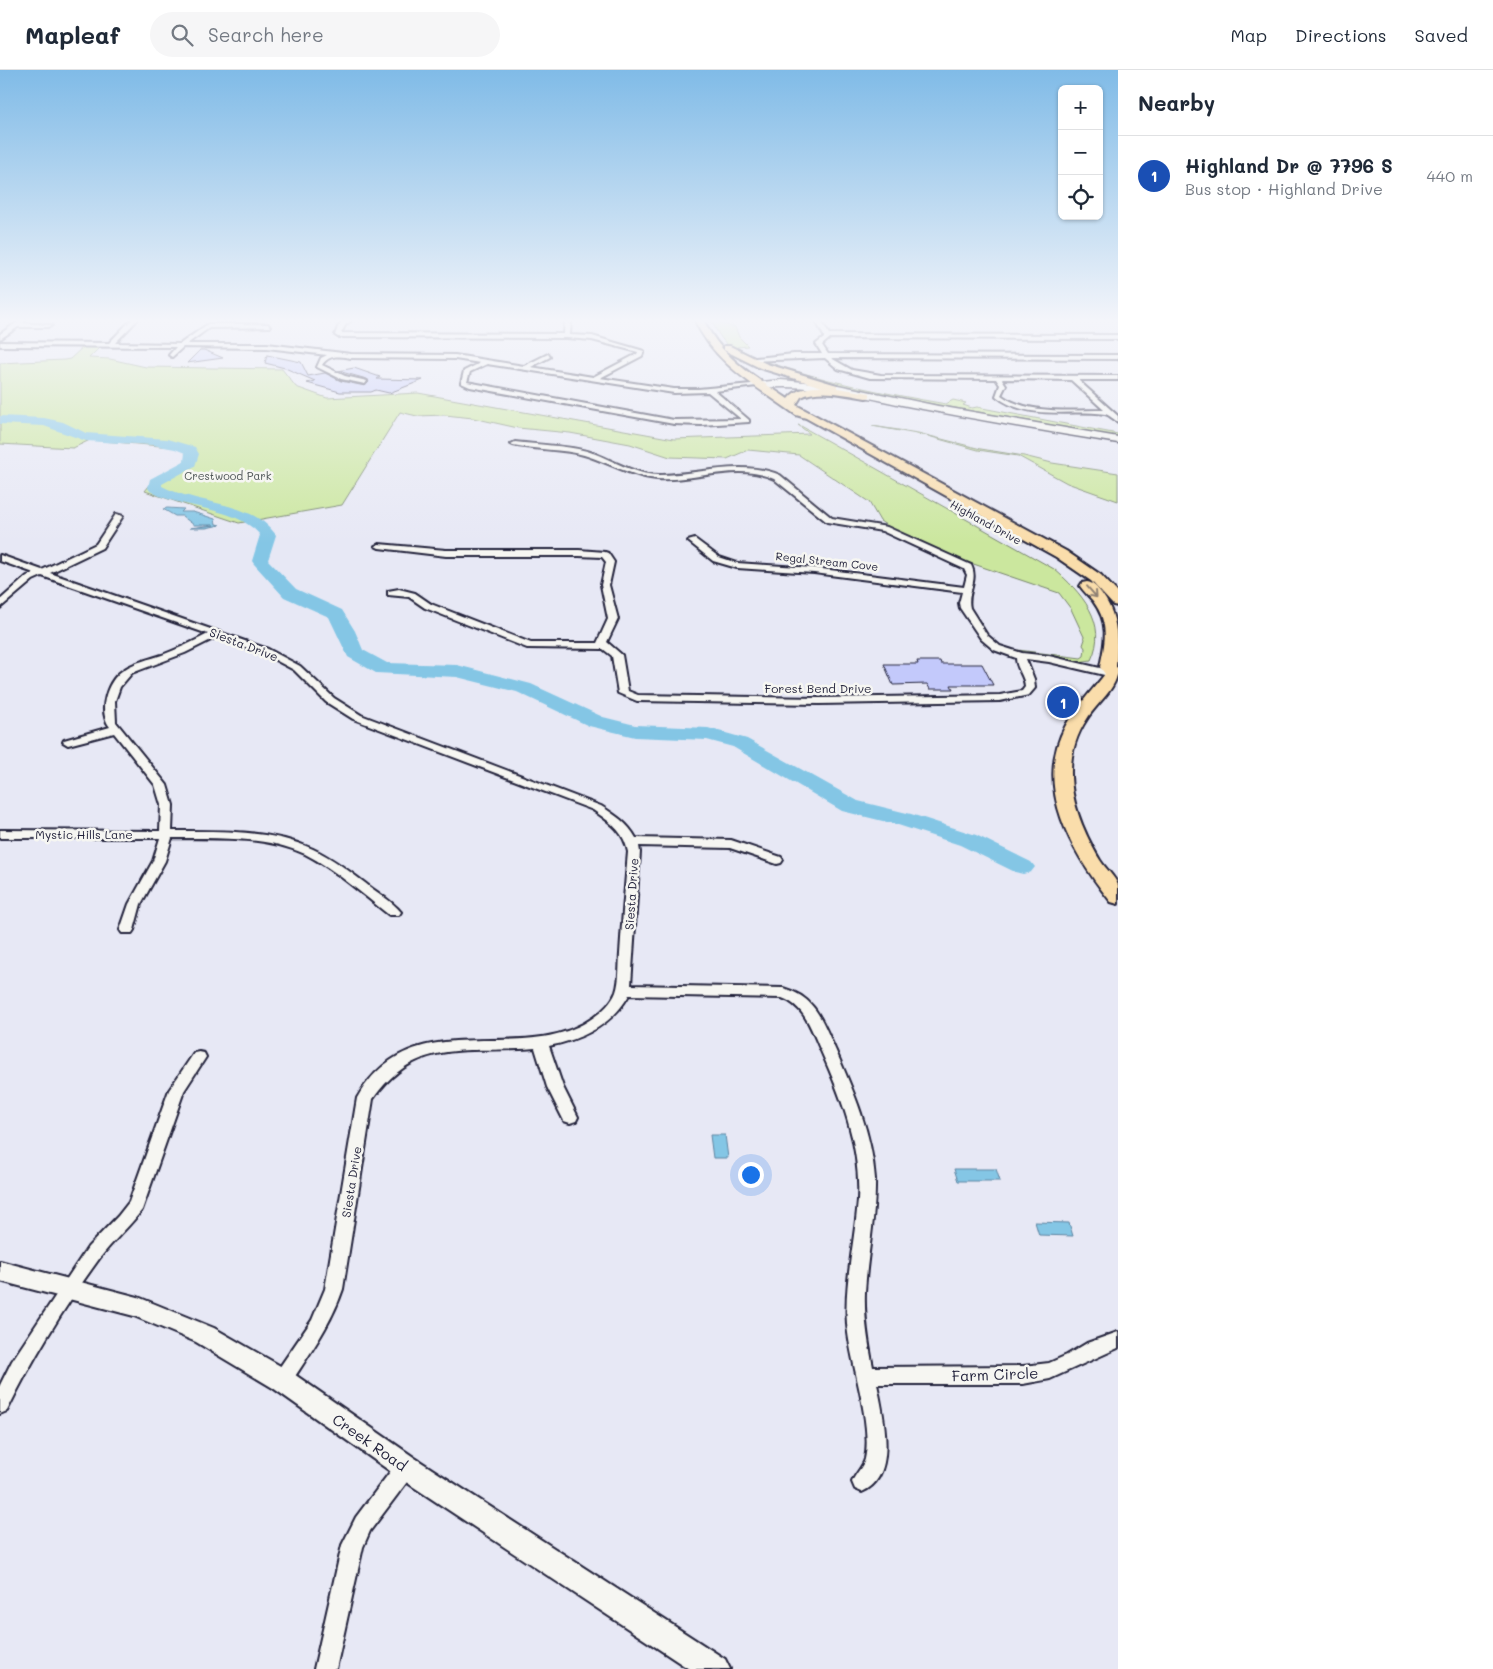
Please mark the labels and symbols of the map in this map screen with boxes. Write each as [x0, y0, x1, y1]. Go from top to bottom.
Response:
park label: Crestwood Park [184, 468, 272, 483]
street label: Highland Drive [948, 496, 1024, 548]
street label: Regal Stream Cove [775, 548, 879, 574]
one-way arrow [1087, 585, 1098, 598]
street label: Siesta Drive [208, 624, 280, 664]
street label: Forest Bend Drive [765, 680, 871, 696]
pin: 1 [1047, 683, 1079, 721]
street label: Mystic Hills Lane [35, 826, 133, 842]
street label: Siesta Drive [621, 858, 641, 930]
street label: Siesta Drive [337, 1145, 365, 1219]
your location [738, 1162, 764, 1188]
street label: Farm Circle [951, 1362, 1039, 1386]
street label: Creek Road [329, 1409, 411, 1475]

